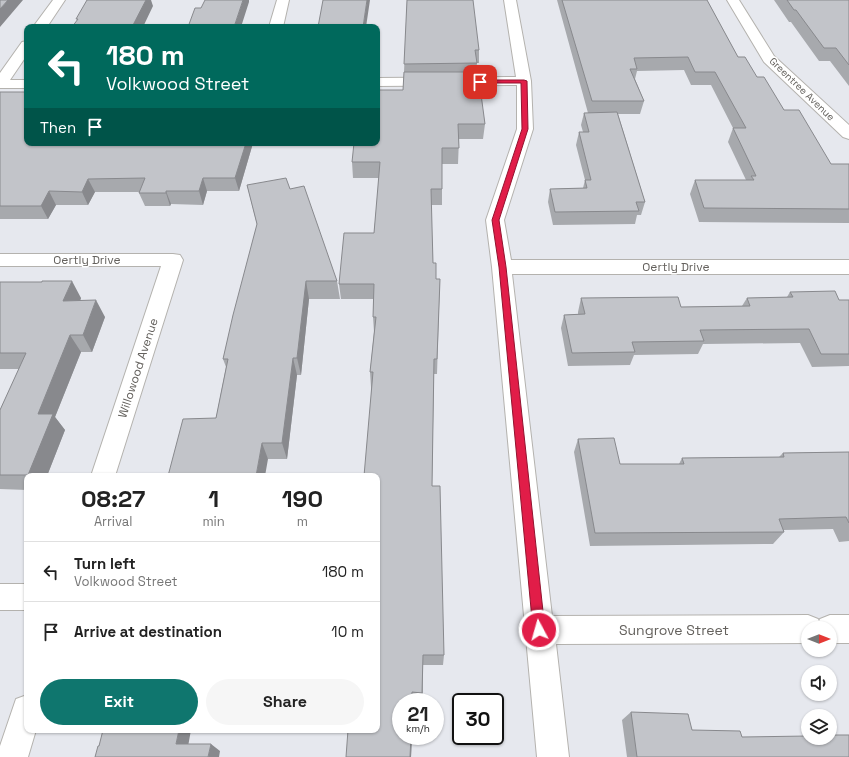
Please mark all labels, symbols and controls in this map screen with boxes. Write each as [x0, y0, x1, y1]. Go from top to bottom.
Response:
text: 180 m [106, 37, 185, 73]
icon: left [40, 40, 92, 92]
street label: Greentree Avenue [767, 55, 837, 124]
pin [463, 65, 497, 99]
icon: arrive [469, 71, 491, 93]
text: Volkwood Street [106, 72, 249, 95]
icon: arrive [84, 116, 106, 138]
text: Then [40, 118, 76, 137]
street label: Oertly Drive [53, 252, 121, 268]
street label: Oertly Drive [642, 259, 710, 275]
street label: Willowood Avenue [114, 316, 162, 420]
text: 08:27 [81, 483, 145, 514]
text: 1 [208, 483, 219, 514]
text: 190 [282, 483, 323, 514]
text: Arrival [94, 513, 133, 530]
text: min [202, 513, 225, 530]
text: m [297, 513, 308, 530]
text: Turn left [74, 554, 136, 573]
icon: left [40, 561, 62, 583]
text: 180 m [322, 562, 364, 581]
text: Volkwood Street [74, 573, 178, 590]
position arrow [518, 609, 560, 651]
icon: arrive [40, 621, 62, 643]
street label: Sungrove Street [619, 621, 729, 639]
north arrow [801, 621, 837, 657]
map controls [801, 621, 837, 745]
text: Arrive at destination [74, 622, 222, 641]
text: 10 m [331, 622, 364, 641]
button: sound [801, 665, 837, 701]
button: Exit [40, 679, 198, 725]
button: Share [206, 679, 364, 725]
speed limit sign: 30 [452, 693, 504, 745]
text: 21 [408, 701, 428, 727]
button: layers [801, 709, 837, 745]
text: km/h [406, 722, 430, 735]

